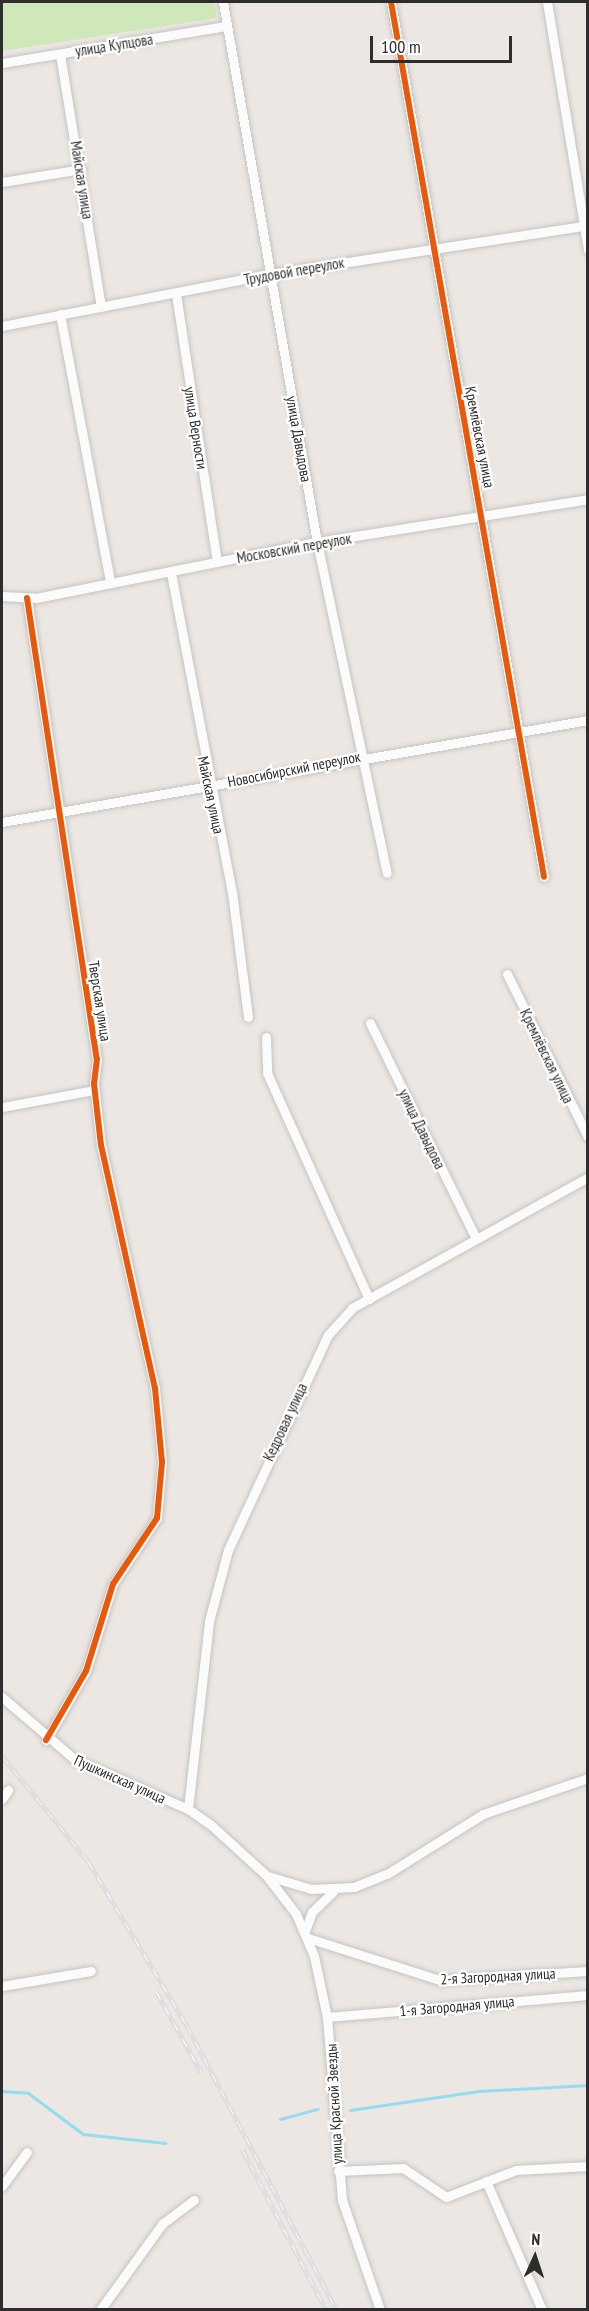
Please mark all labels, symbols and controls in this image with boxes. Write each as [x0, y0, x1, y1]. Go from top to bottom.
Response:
scale bar [373, 24, 516, 62]
street label: улица Купцова [74, 30, 154, 60]
text: 100 m [381, 35, 421, 58]
street label: Майская улица [67, 140, 97, 220]
street label: Трудовой переулок [242, 253, 346, 289]
street label: улица Верности [181, 385, 211, 471]
street label: Кремлёвская улица [461, 385, 499, 489]
street label: улица Давыдова [283, 394, 315, 484]
street label: Московский переулок [235, 529, 353, 567]
street label: Новосибирский переулок [226, 747, 362, 791]
street label: Майская улица [194, 754, 228, 836]
street label: Тверская улица [85, 960, 115, 1042]
street label: Кремлёвская улица [516, 1006, 578, 1106]
street label: улица Давыдова [395, 1086, 449, 1172]
street label: Кедровая улица [259, 1380, 311, 1464]
street label: Пушкинская улица [71, 1751, 169, 1807]
street label: 2-я Загородная улица [440, 1964, 556, 1988]
street label: 1-я Загородная улица [399, 1992, 515, 2020]
street label: улица Красной Звезды [322, 2043, 346, 2165]
north arrow [505, 2227, 565, 2287]
text: N [531, 2229, 541, 2249]

